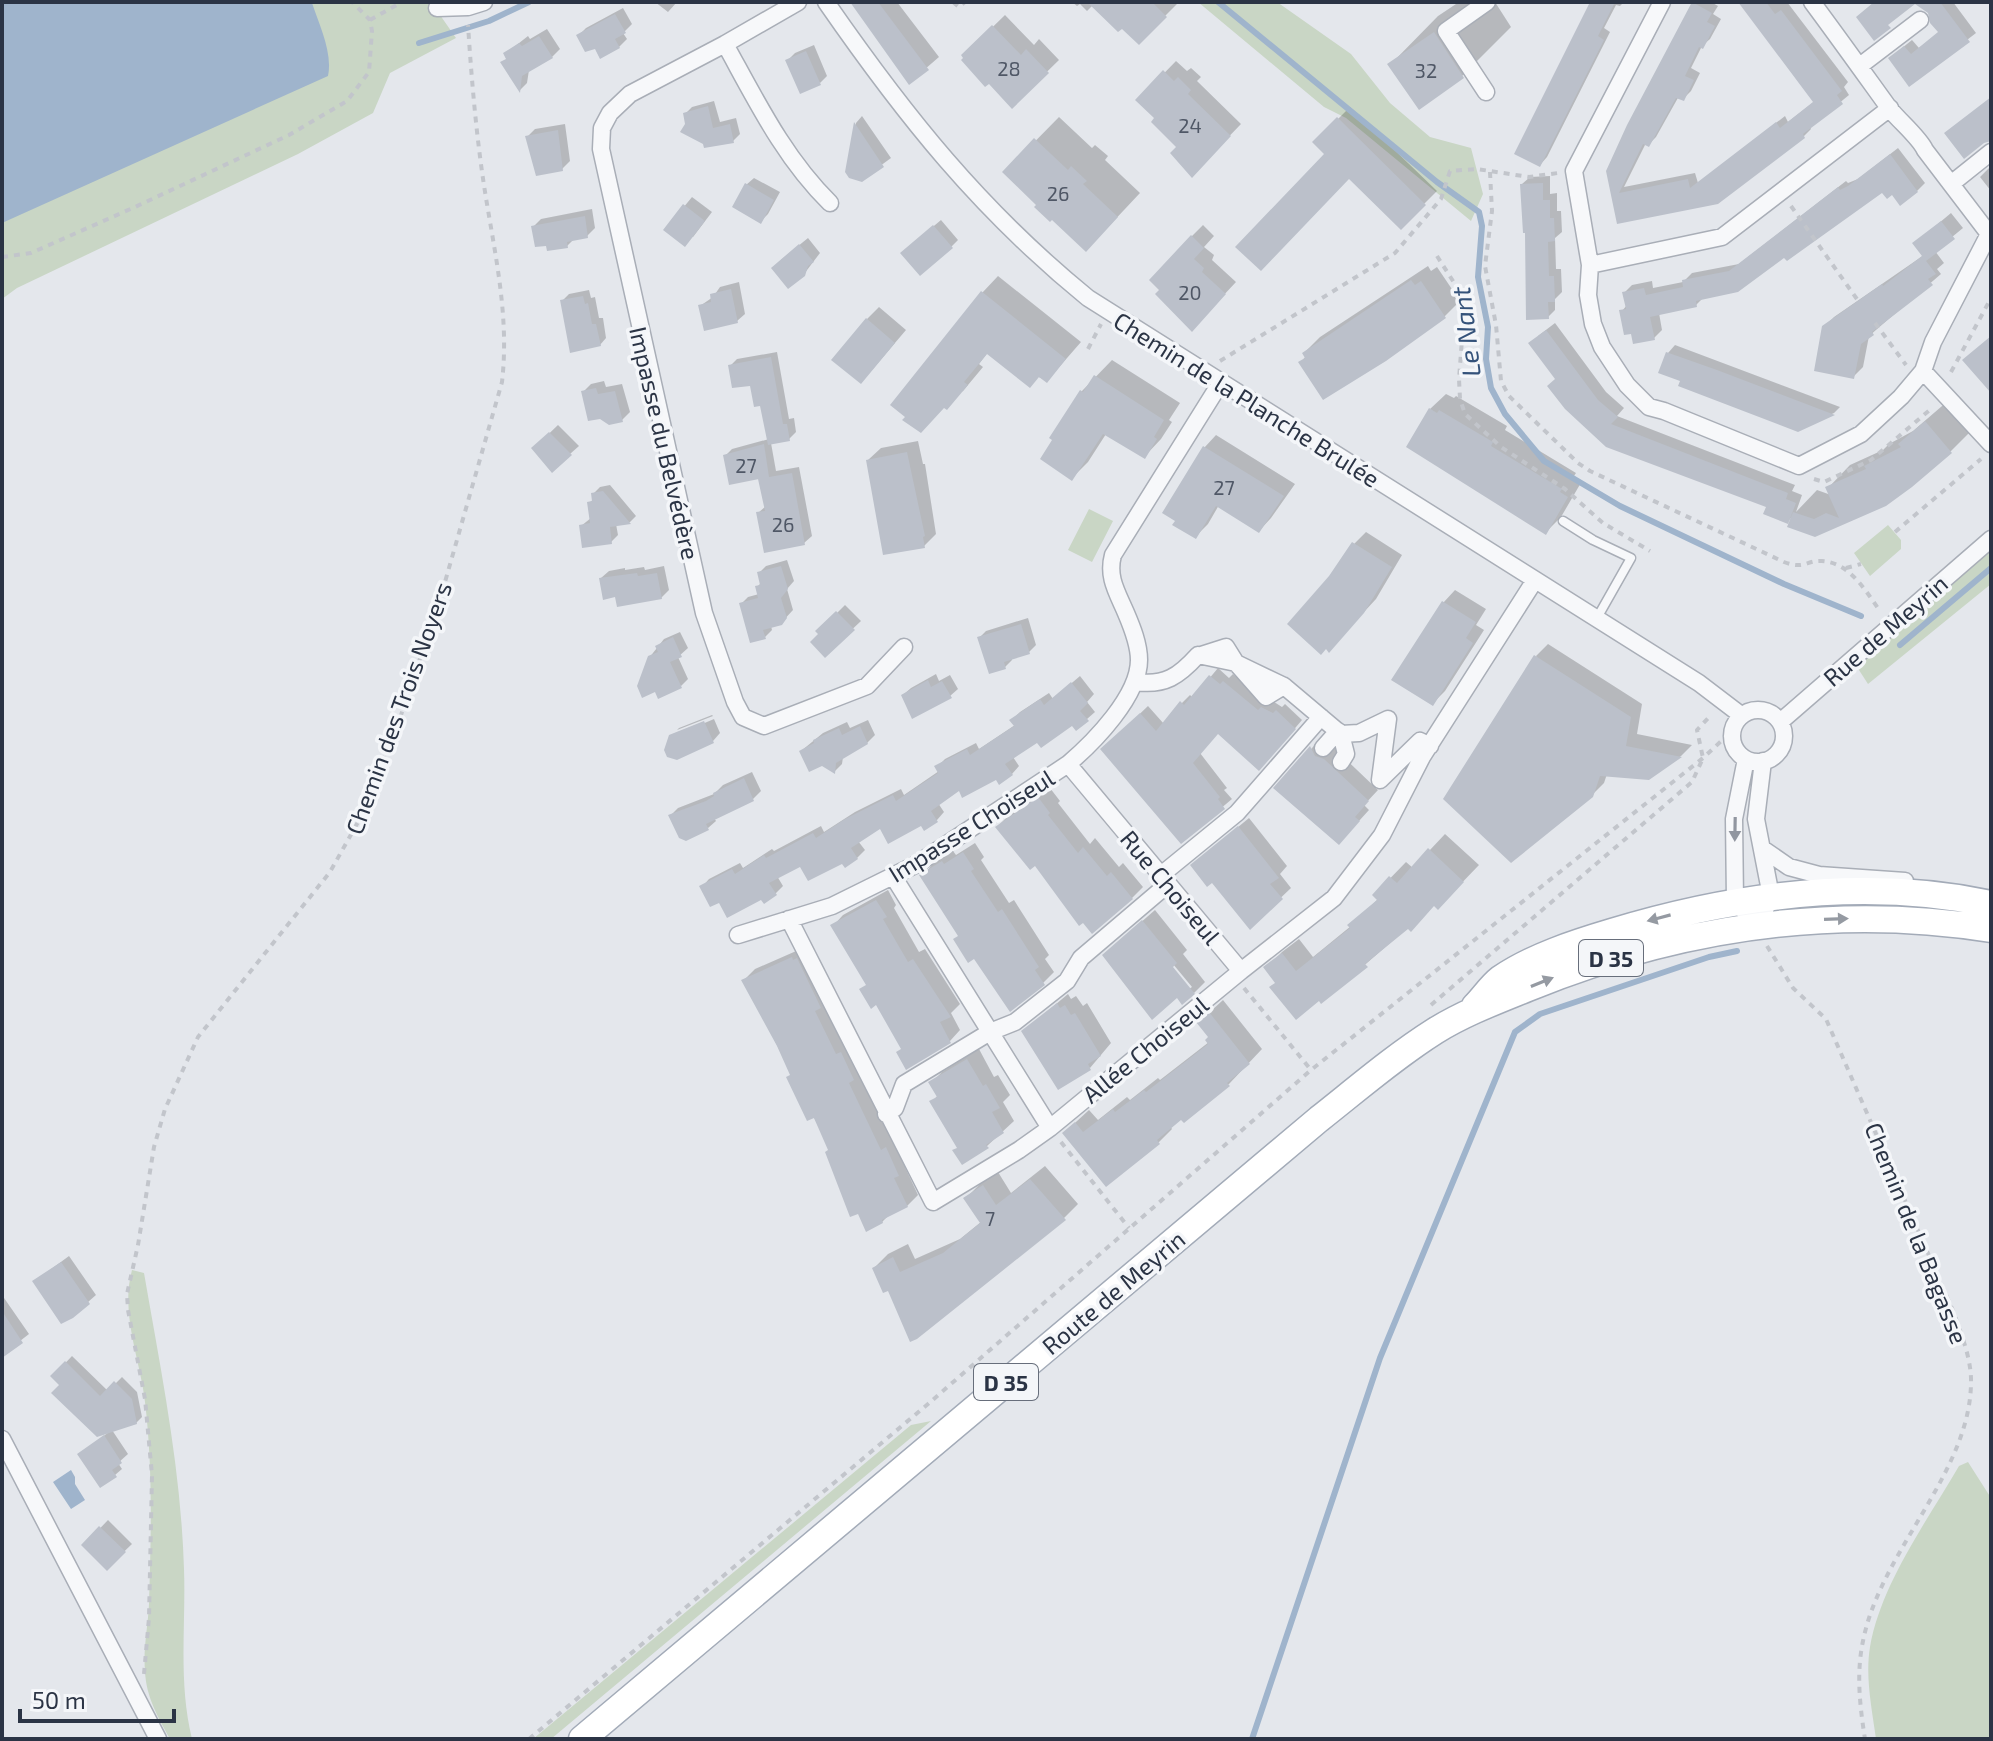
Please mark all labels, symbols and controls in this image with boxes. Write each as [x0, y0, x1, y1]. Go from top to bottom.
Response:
house number: 28 [997, 56, 1021, 80]
house number: 32 [1415, 58, 1437, 82]
house number: 24 [1178, 113, 1202, 137]
house number: 26 [1047, 181, 1069, 205]
house number: 20 [1178, 280, 1202, 304]
water label: Le Nant [1444, 285, 1486, 379]
street label: Chemin de la Planche Brulée [1109, 305, 1385, 493]
street label: Impasse du Belvédère [624, 324, 706, 562]
house number: 27 [735, 453, 757, 477]
house number: 27 [1213, 475, 1235, 499]
house number: 26 [772, 512, 794, 536]
street label: Rue de Meyrin [1817, 568, 1953, 692]
street label: Chemin des Trois Noyers [339, 578, 457, 838]
street label: Impasse Choiseul [883, 762, 1059, 888]
one-way arrow [1728, 817, 1741, 842]
street label: Rue Choiseul [1115, 824, 1227, 950]
one-way arrow [1824, 912, 1849, 925]
one-way arrow [1646, 913, 1671, 925]
road number: D 35 [1579, 940, 1643, 976]
one-way arrow [1530, 975, 1554, 988]
street label: Allée Choiseul [1076, 989, 1214, 1109]
street label: Chemin de la Bagasse [1859, 1118, 1975, 1348]
house number: 7 [985, 1206, 995, 1230]
street label: Route de Meyrin [1036, 1224, 1190, 1360]
road number: D 35 [974, 1364, 1038, 1400]
scale bar [20, 1673, 174, 1723]
text: 50 m [32, 1685, 86, 1714]

